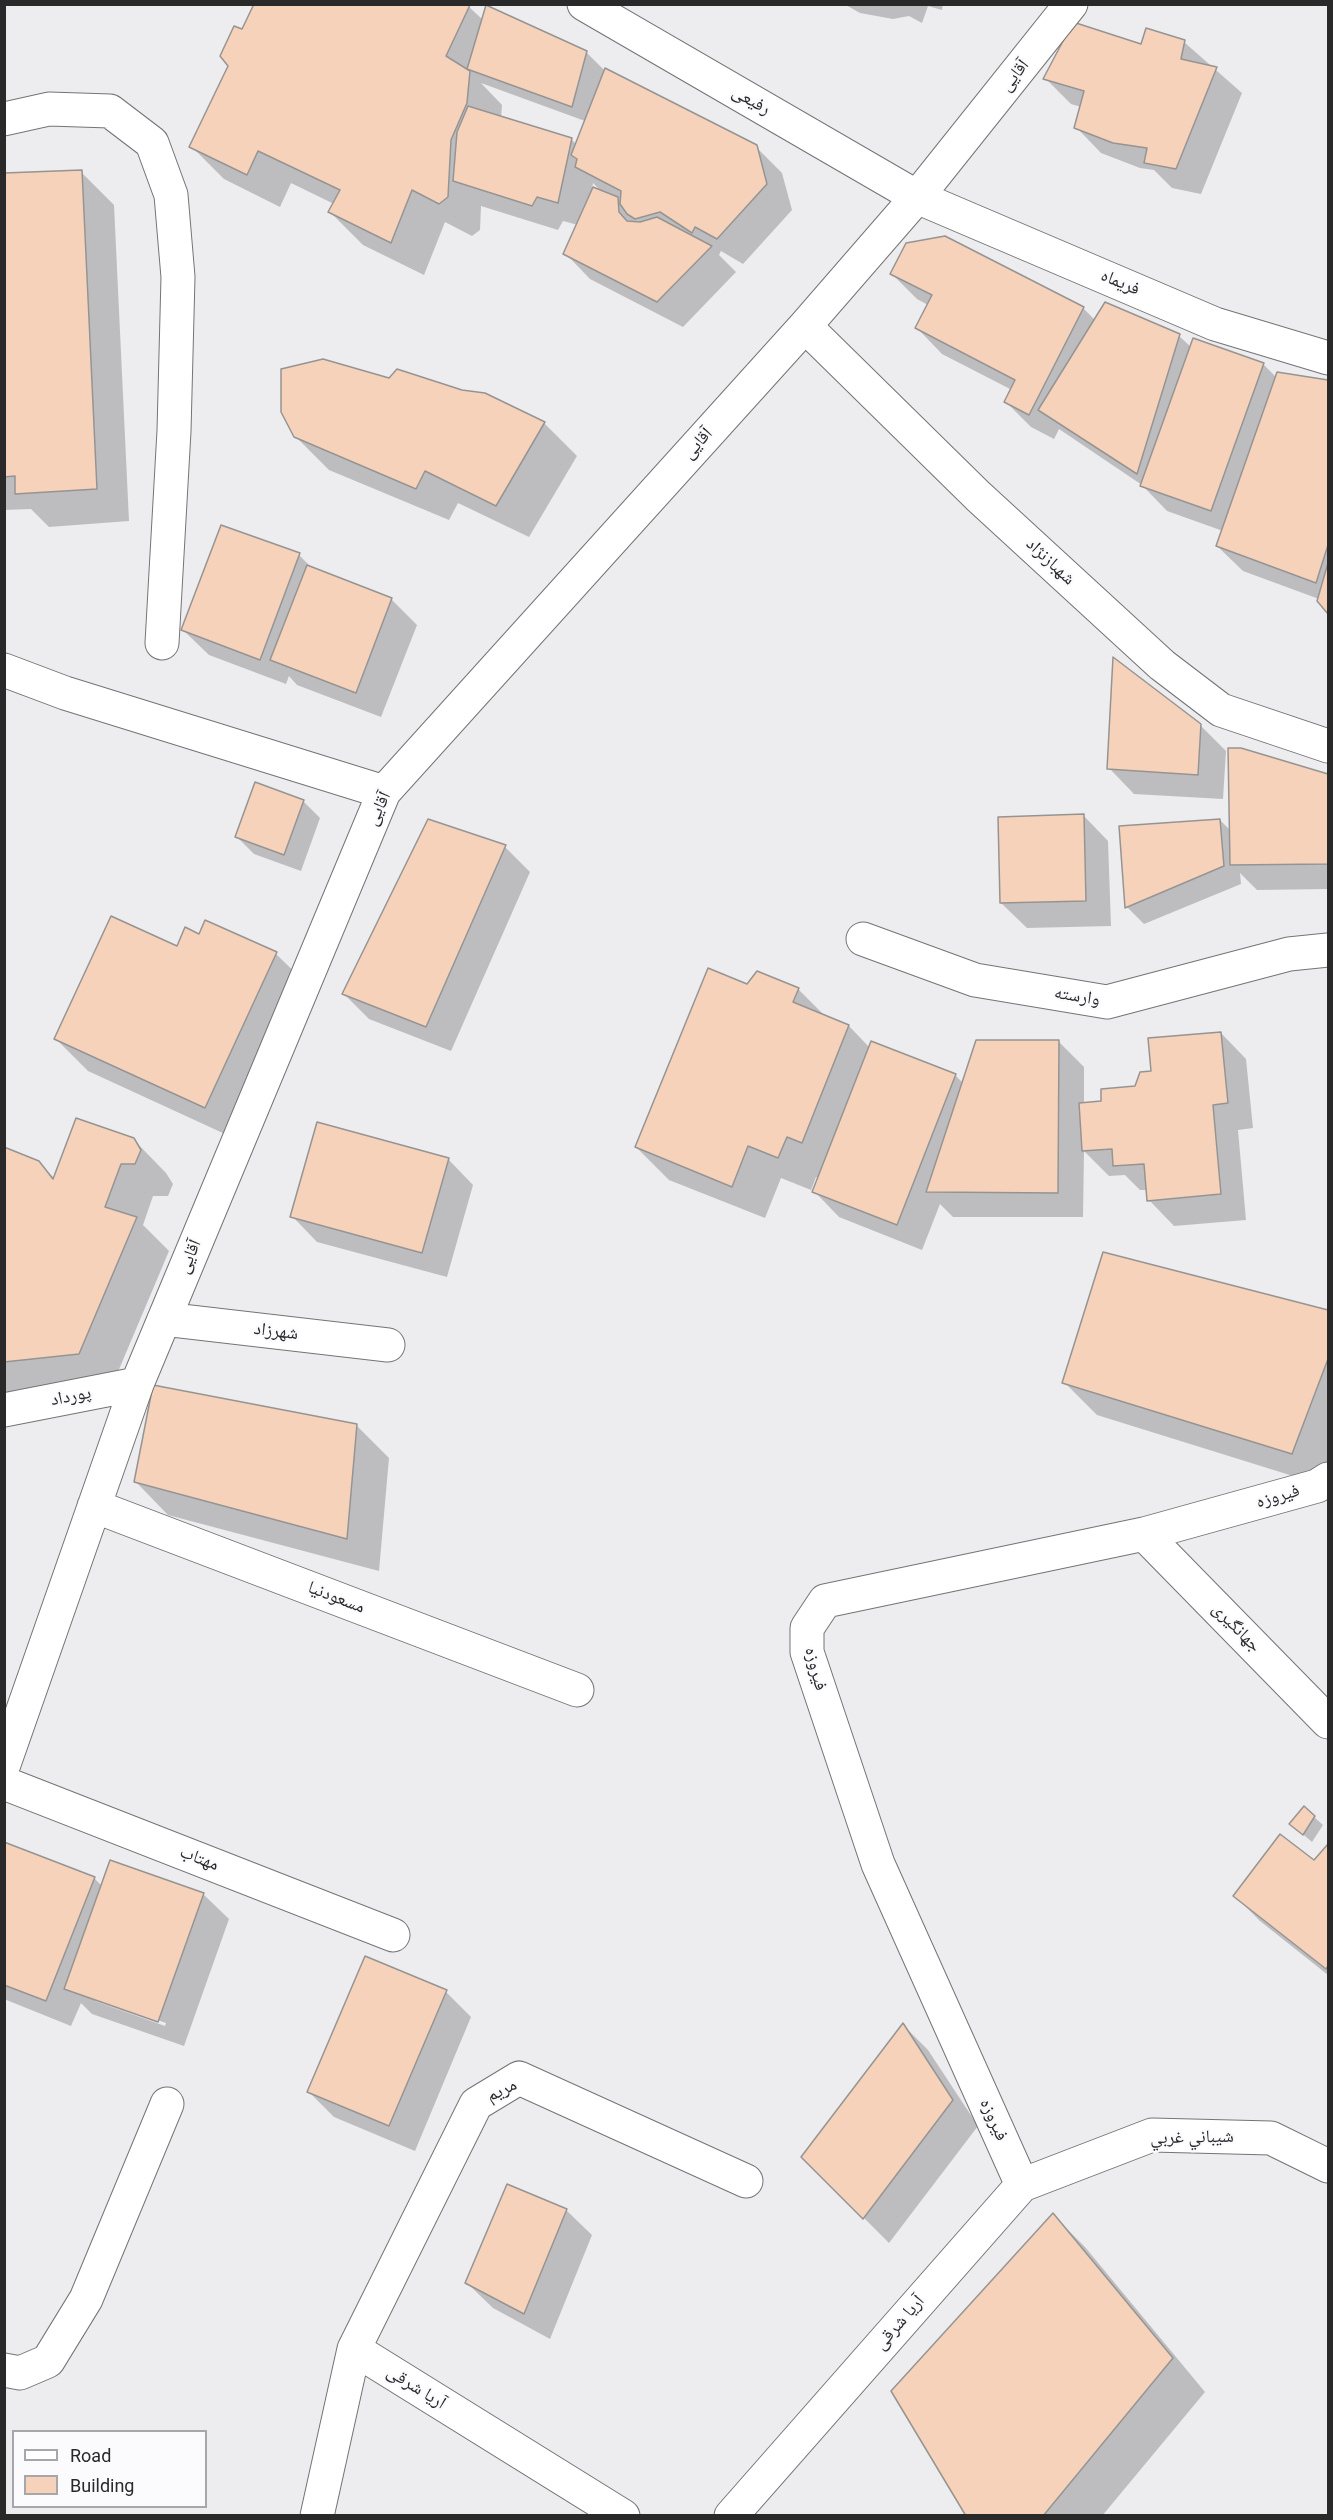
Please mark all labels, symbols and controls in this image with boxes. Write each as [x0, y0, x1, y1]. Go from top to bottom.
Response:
street label: آقایی [996, 56, 1034, 96]
street label: رفیعی [728, 81, 774, 121]
street label: فریماه [1097, 265, 1143, 301]
street label: آقایی [678, 424, 718, 464]
street label: شهبازنژاد [1021, 534, 1079, 590]
street label: آقایی [362, 789, 396, 829]
street label: وارسته [1053, 983, 1101, 1011]
street label: آقایی [173, 1237, 207, 1277]
street label: شهرزاد [253, 1319, 299, 1345]
street label: پورداد [49, 1383, 93, 1411]
street label: فیروزه [1254, 1481, 1302, 1513]
street label: مسعودنیا [304, 1577, 368, 1619]
street label: جهانگیری [1207, 1599, 1265, 1657]
street label: فیروزه [799, 1645, 831, 1693]
street label: مهتاب [176, 1842, 222, 1876]
street label: مریم [483, 2074, 521, 2108]
street label: فیروزه [974, 2095, 1012, 2145]
street label: شيباني غربي [1150, 2126, 1234, 2150]
street label: آریا شرقی [870, 2291, 930, 2355]
street label: آریا شرقی [383, 2361, 449, 2415]
legend [12, 2430, 207, 2508]
text: Road [70, 2445, 111, 2466]
text: Building [70, 2475, 134, 2496]

